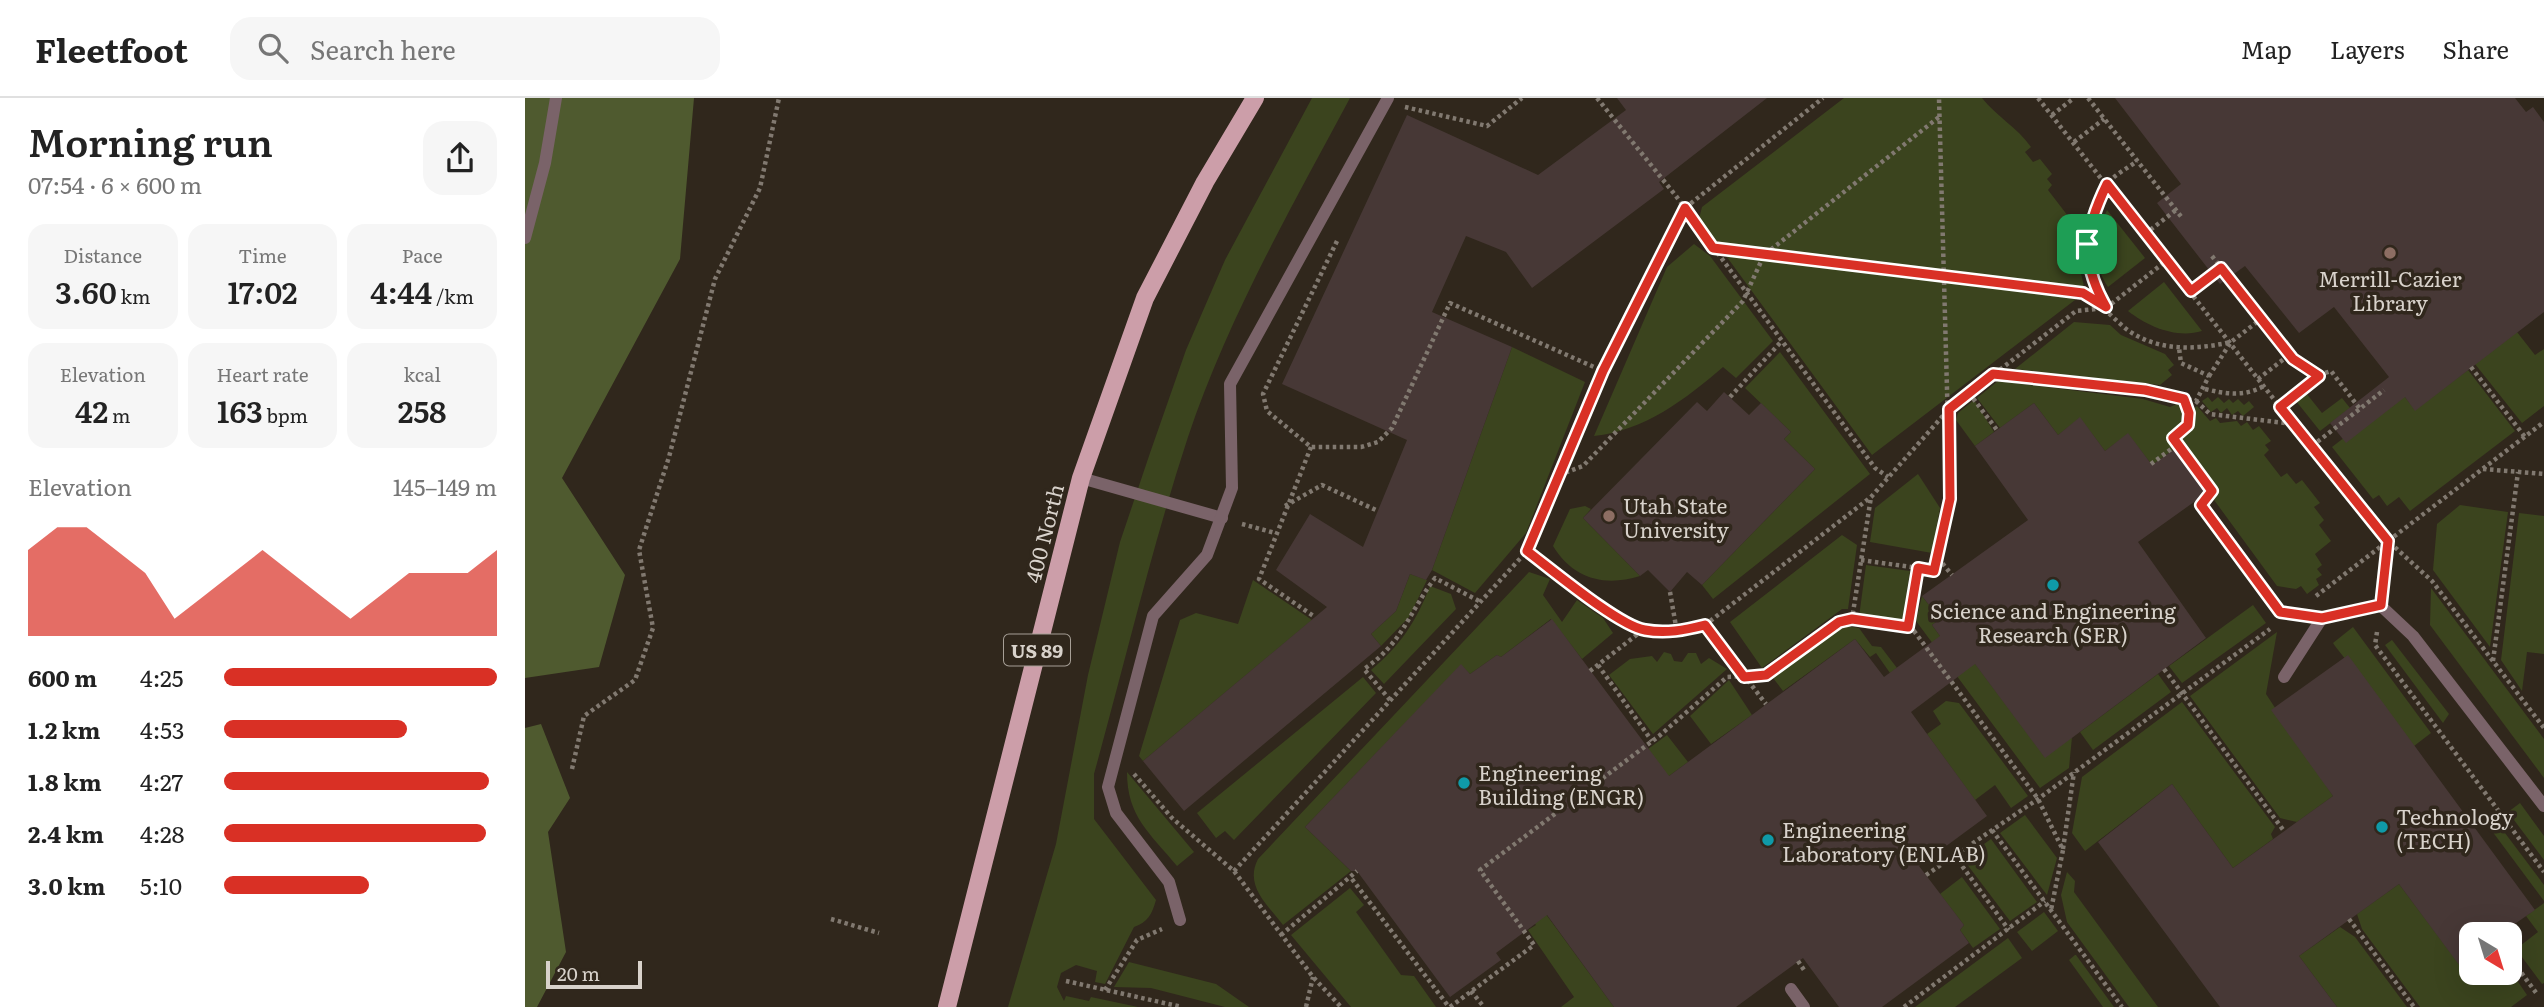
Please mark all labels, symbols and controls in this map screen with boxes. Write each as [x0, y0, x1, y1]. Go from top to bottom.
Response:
search box [230, 17, 720, 80]
text: Fleetfoot [35, 24, 188, 73]
icon: search [254, 29, 292, 67]
text: Search here [310, 29, 456, 68]
text: Map [2241, 31, 2292, 66]
text: Layers [2330, 31, 2404, 66]
text: Share [2442, 31, 2509, 66]
text: Morning run [28, 112, 273, 169]
button: share [423, 121, 497, 195]
text: 07:54 · 6 × 600 m [28, 167, 202, 201]
pin [2057, 214, 2117, 274]
icon: arrive [2068, 225, 2106, 263]
text: Distance [64, 241, 142, 269]
text: Time [238, 241, 287, 269]
text: Pace [402, 241, 443, 269]
marker: Merrill-Cazier Library [2382, 245, 2398, 261]
place label: Merrill-Cazier Library [2318, 262, 2462, 317]
text: 3.60 [55, 269, 117, 313]
text: 17:02 [227, 269, 298, 313]
text: 4:44 [370, 269, 432, 313]
text: km [117, 282, 150, 310]
text: /km [432, 282, 474, 310]
text: Elevation [60, 360, 146, 388]
text: Heart rate [216, 360, 309, 388]
text: kcal [403, 360, 441, 388]
text: 42 [75, 388, 108, 432]
text: 163 [217, 388, 263, 432]
text: 258 [398, 388, 447, 432]
text: m [108, 401, 131, 429]
text: bpm [263, 401, 308, 429]
text: Elevation [28, 469, 132, 503]
text: 145–149 m [393, 469, 497, 503]
street label: 400 North [1016, 480, 1070, 586]
place label: Utah State University [1623, 489, 1730, 544]
marker: Utah State University [1601, 508, 1617, 524]
marker: Science and Engineering Research (SER) [2045, 577, 2061, 593]
place label: Science and Engineering Research (SER) [1930, 594, 2176, 649]
road number: US 89 [1004, 635, 1070, 666]
text: 600 m [28, 660, 97, 694]
text: 4:25 [140, 660, 183, 694]
text: 1.2 km [28, 712, 100, 746]
text: 4:53 [140, 712, 184, 746]
place label: Engineering Building (ENGR) [1478, 756, 1644, 811]
text: 1.8 km [28, 764, 102, 798]
text: 4:27 [140, 764, 183, 798]
marker: Engineering Building (ENGR) [1456, 775, 1472, 791]
place label: Technology (TECH) [2396, 800, 2515, 855]
place label: Engineering Laboratory (ENLAB) [1782, 813, 1986, 868]
text: 2.4 km [28, 816, 104, 850]
text: 4:28 [140, 816, 184, 850]
marker: Technology (TECH) [2374, 819, 2390, 835]
marker: Engineering Laboratory (ENLAB) [1760, 832, 1776, 848]
text: 3.0 km [28, 868, 106, 902]
text: 5:10 [140, 868, 182, 902]
north arrow [2459, 922, 2522, 985]
map controls [2459, 922, 2522, 985]
scale bar [546, 958, 642, 990]
text: 20 m [557, 959, 600, 987]

